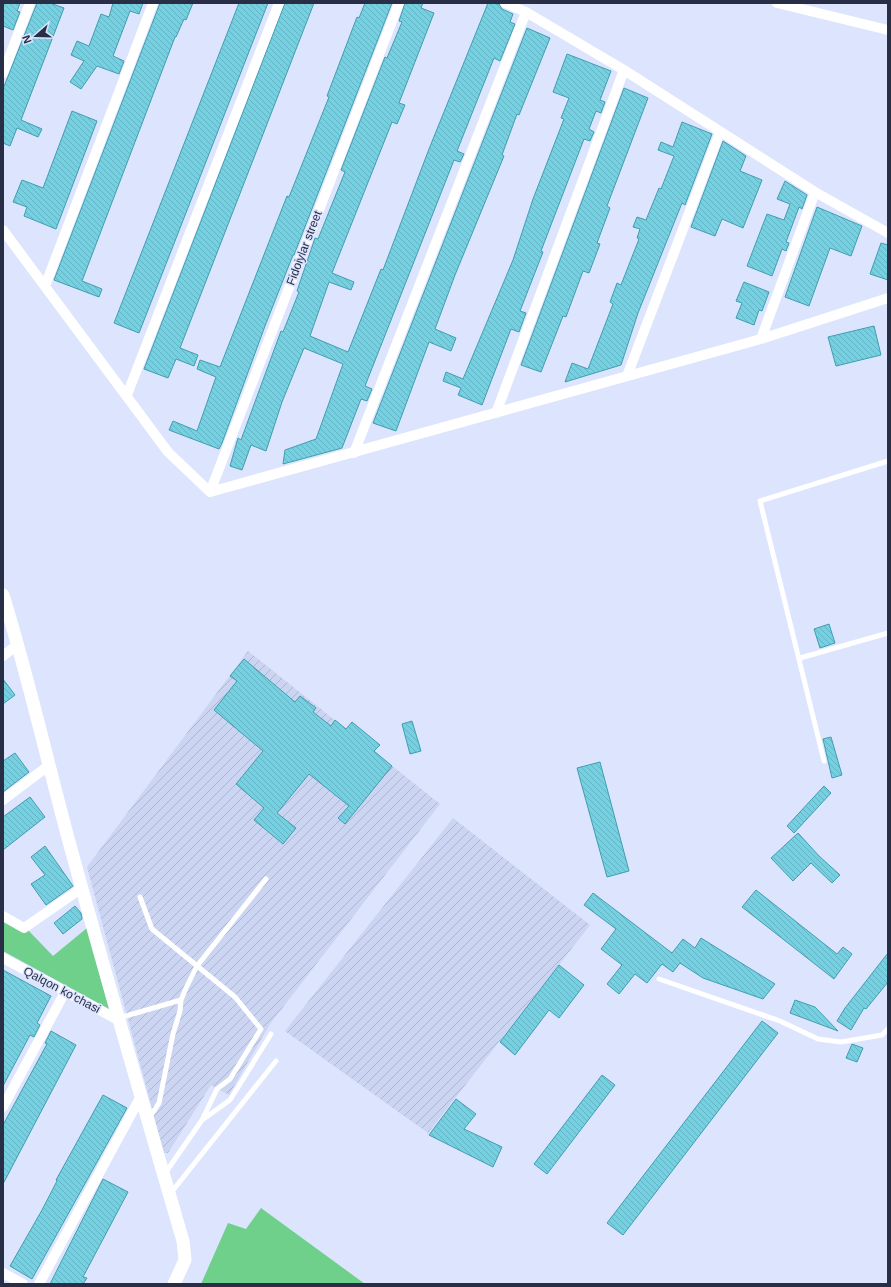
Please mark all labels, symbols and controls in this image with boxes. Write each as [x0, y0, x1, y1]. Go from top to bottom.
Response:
north arrow [16, 16, 56, 56]
text: N [20, 34, 34, 45]
street label: Fidoiylar street [283, 208, 325, 287]
street label: Qalqon ko'chasi [21, 964, 103, 1016]

